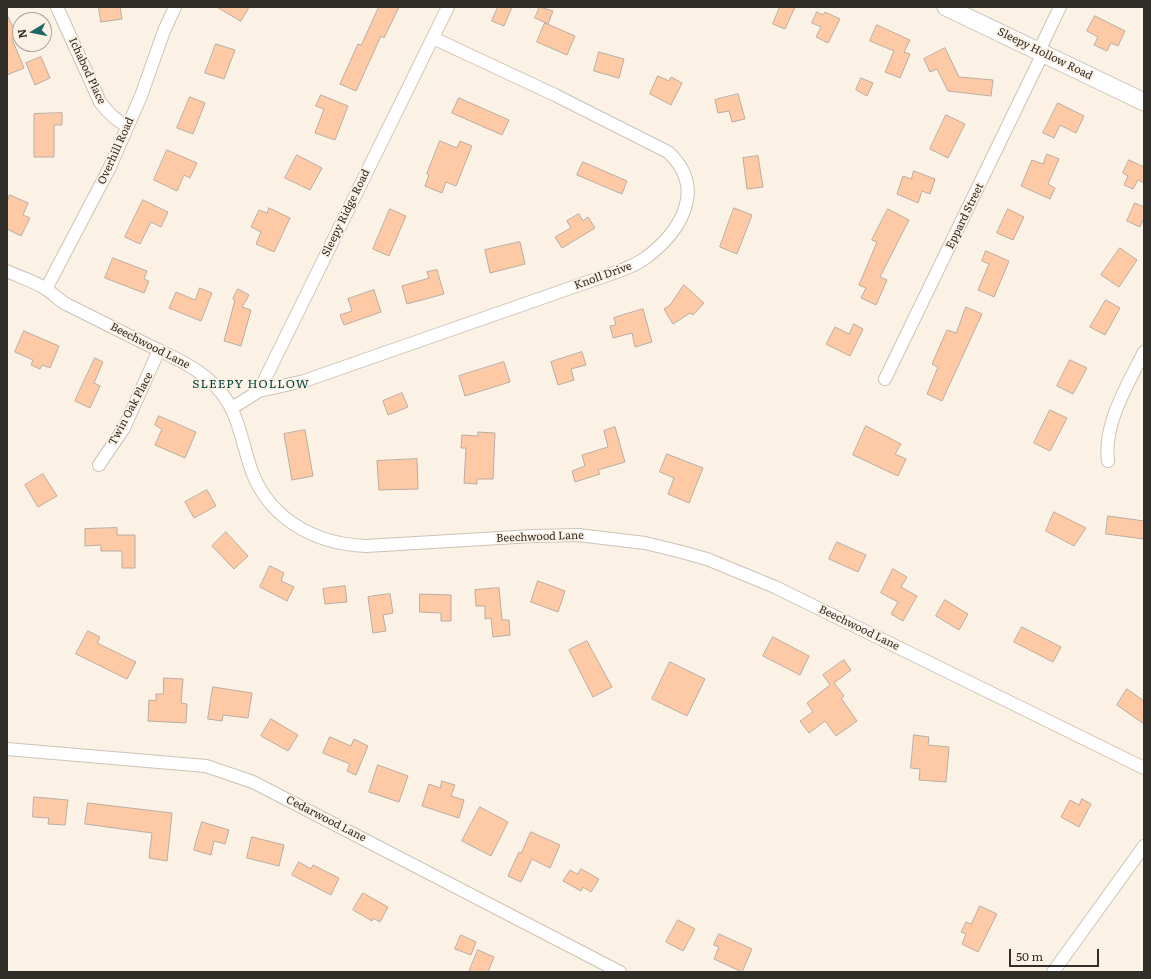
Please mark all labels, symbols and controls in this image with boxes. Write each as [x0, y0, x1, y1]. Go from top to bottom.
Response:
north arrow [12, 12, 52, 52]
street label: Sleepy Hollow Road [995, 25, 1095, 83]
text: N [12, 28, 30, 40]
street label: Ichabod Place [66, 36, 108, 106]
street label: Overhill Road [95, 115, 137, 187]
street label: Sleepy Ridge Road [319, 167, 373, 259]
street label: Eppard Street [943, 181, 987, 251]
street label: Knoll Drive [572, 259, 634, 293]
street label: Beechwood Lane [108, 320, 192, 372]
street label: Twin Oak Place [106, 370, 156, 448]
district label: SLEEPY HOLLOW [192, 377, 310, 391]
street label: Beechwood Lane [496, 529, 584, 545]
street label: Beechwood Lane [817, 603, 901, 653]
street label: Cedarwood Lane [284, 793, 368, 845]
scale bar [1011, 941, 1101, 967]
text: 50 m [1016, 947, 1043, 965]

